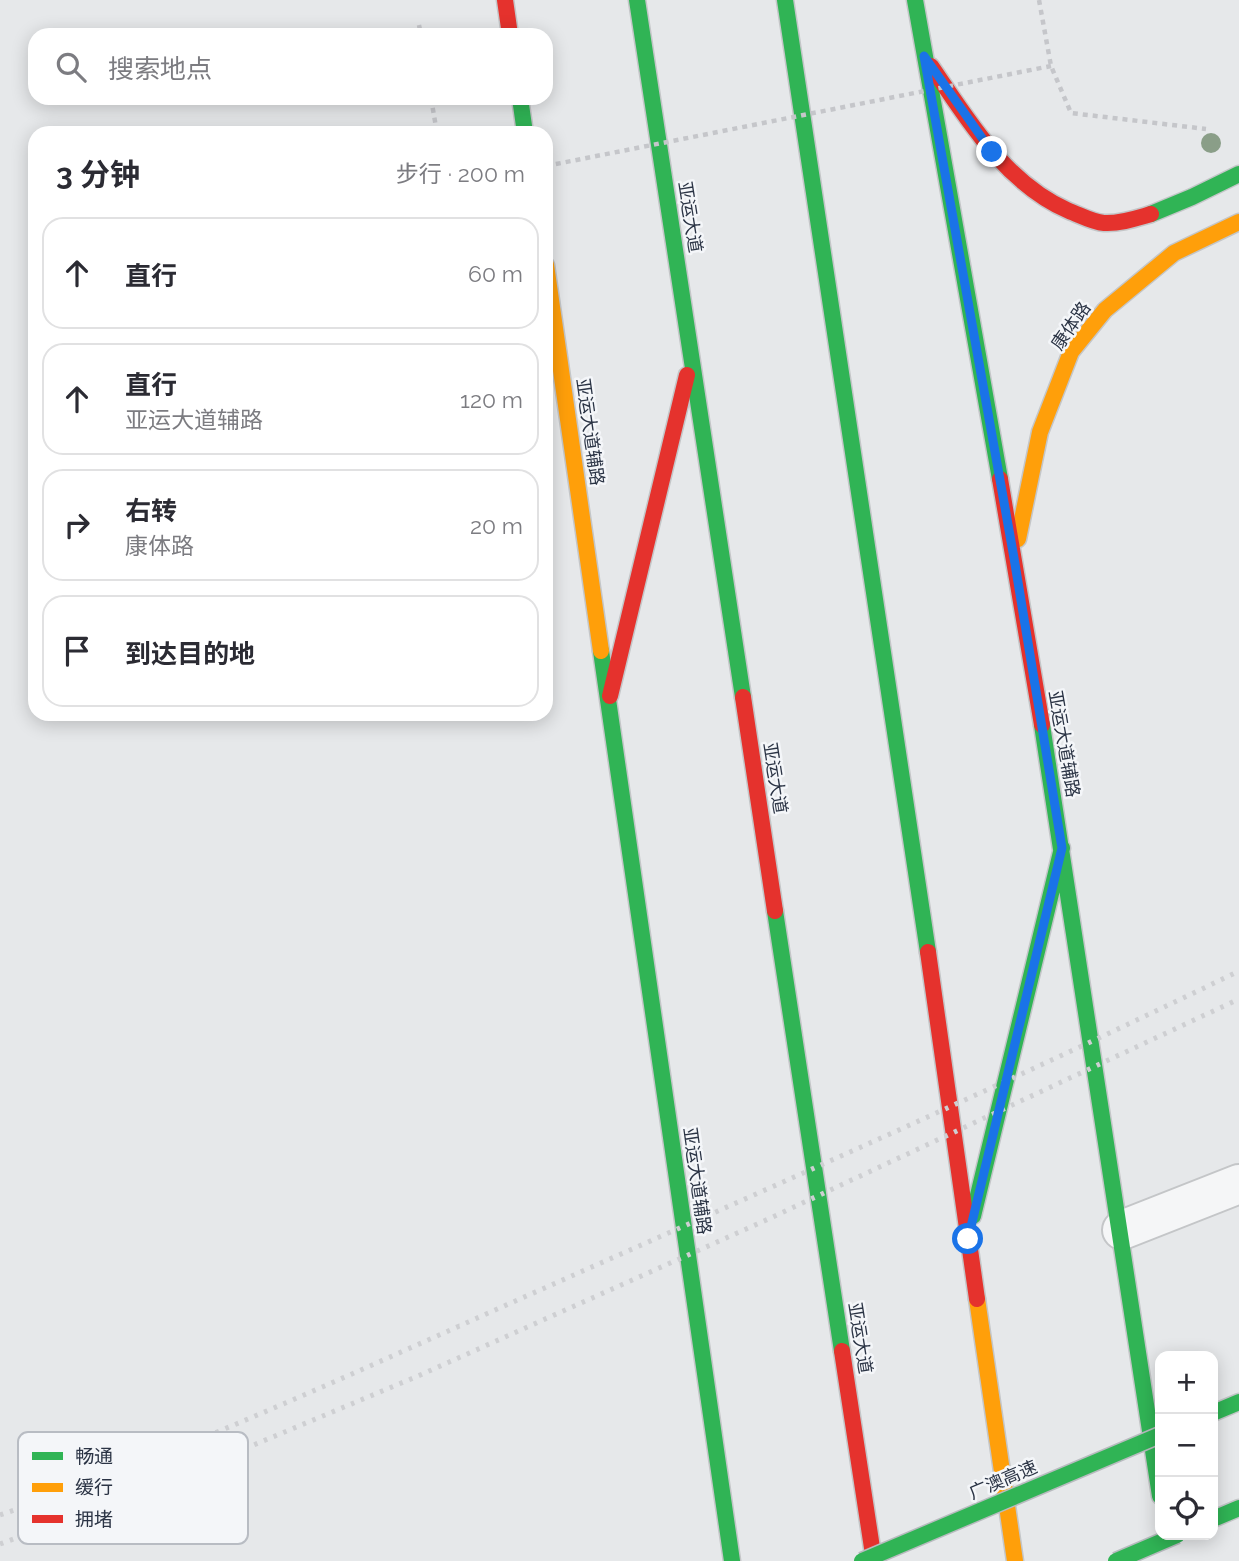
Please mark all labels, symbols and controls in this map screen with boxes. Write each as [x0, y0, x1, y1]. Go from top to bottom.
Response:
search box [28, 28, 553, 105]
icon: search [52, 48, 90, 86]
text: 搜索地点 [108, 54, 212, 84]
route end [976, 136, 1007, 167]
text: 3 分钟 [56, 157, 140, 192]
text: 步行 · 200 m [396, 160, 525, 187]
street label: 亚运大道 [674, 180, 706, 254]
icon: ahead [58, 254, 96, 292]
text: 60 m [468, 260, 523, 287]
text: 直行 [125, 261, 177, 291]
street label: 康体路 [1047, 298, 1095, 354]
text: 直行 [125, 370, 177, 400]
street label: 亚运大道辅路 [573, 377, 608, 487]
icon: ahead [58, 380, 96, 418]
text: 120 m [460, 386, 523, 413]
text: 亚运大道辅路 [125, 406, 263, 433]
text: 右转 [125, 496, 177, 526]
icon: right [58, 506, 96, 544]
text: 20 m [470, 512, 523, 539]
text: 康体路 [125, 532, 194, 559]
icon: arrive [58, 632, 96, 670]
text: 到达目的地 [125, 639, 255, 669]
street label: 亚运大道辅路 [1045, 689, 1084, 799]
street label: 亚运大道 [759, 741, 791, 815]
street label: 亚运大道辅路 [680, 1126, 715, 1236]
route start [952, 1223, 983, 1254]
street label: 亚运大道 [844, 1301, 876, 1375]
map controls [1155, 1351, 1218, 1540]
button: + [1155, 1351, 1218, 1414]
button: − [1155, 1414, 1218, 1477]
legend [18, 1432, 248, 1544]
text: 畅通 [75, 1445, 113, 1467]
street label: 广澳高速 [966, 1456, 1040, 1503]
text: 缓行 [75, 1476, 113, 1498]
button: locate [1155, 1477, 1218, 1540]
text: 拥堵 [75, 1508, 113, 1530]

